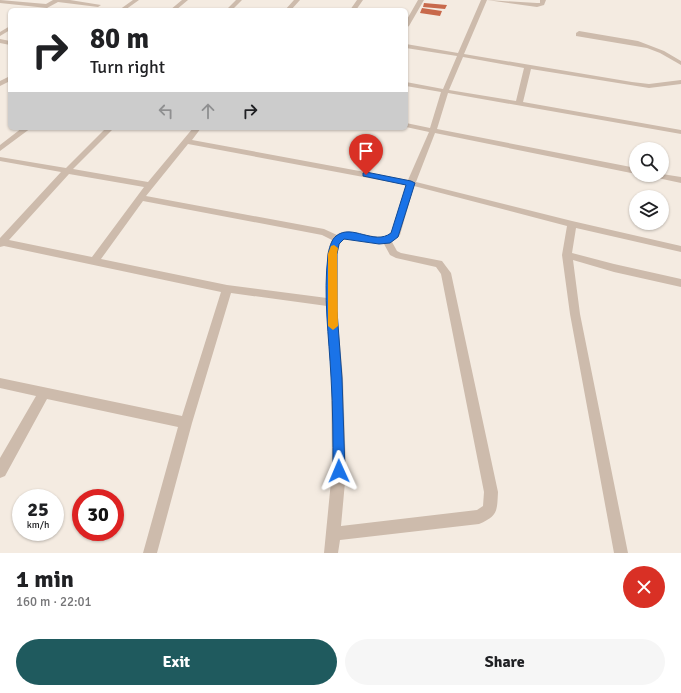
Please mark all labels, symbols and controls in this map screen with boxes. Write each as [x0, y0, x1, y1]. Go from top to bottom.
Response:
text: 80 m [90, 22, 149, 56]
icon: right [24, 24, 76, 76]
text: Turn right [90, 56, 165, 78]
icon: left [155, 100, 177, 122]
icon: ahead [197, 100, 219, 122]
icon: right [239, 100, 261, 122]
pin [349, 134, 383, 175]
icon: arrive [355, 140, 377, 162]
map controls [629, 142, 669, 230]
button: search [629, 142, 669, 182]
button: layers [629, 190, 669, 230]
position arrow [318, 450, 360, 492]
speed limit sign: 30 [72, 489, 124, 541]
text: 25 [27, 497, 49, 522]
text: km/h [27, 519, 49, 531]
text: 1 min [16, 564, 74, 594]
button: close [623, 566, 665, 608]
text: 160 m · 22:01 [16, 594, 92, 610]
button: Exit [16, 639, 337, 685]
button: Share [345, 639, 665, 685]

